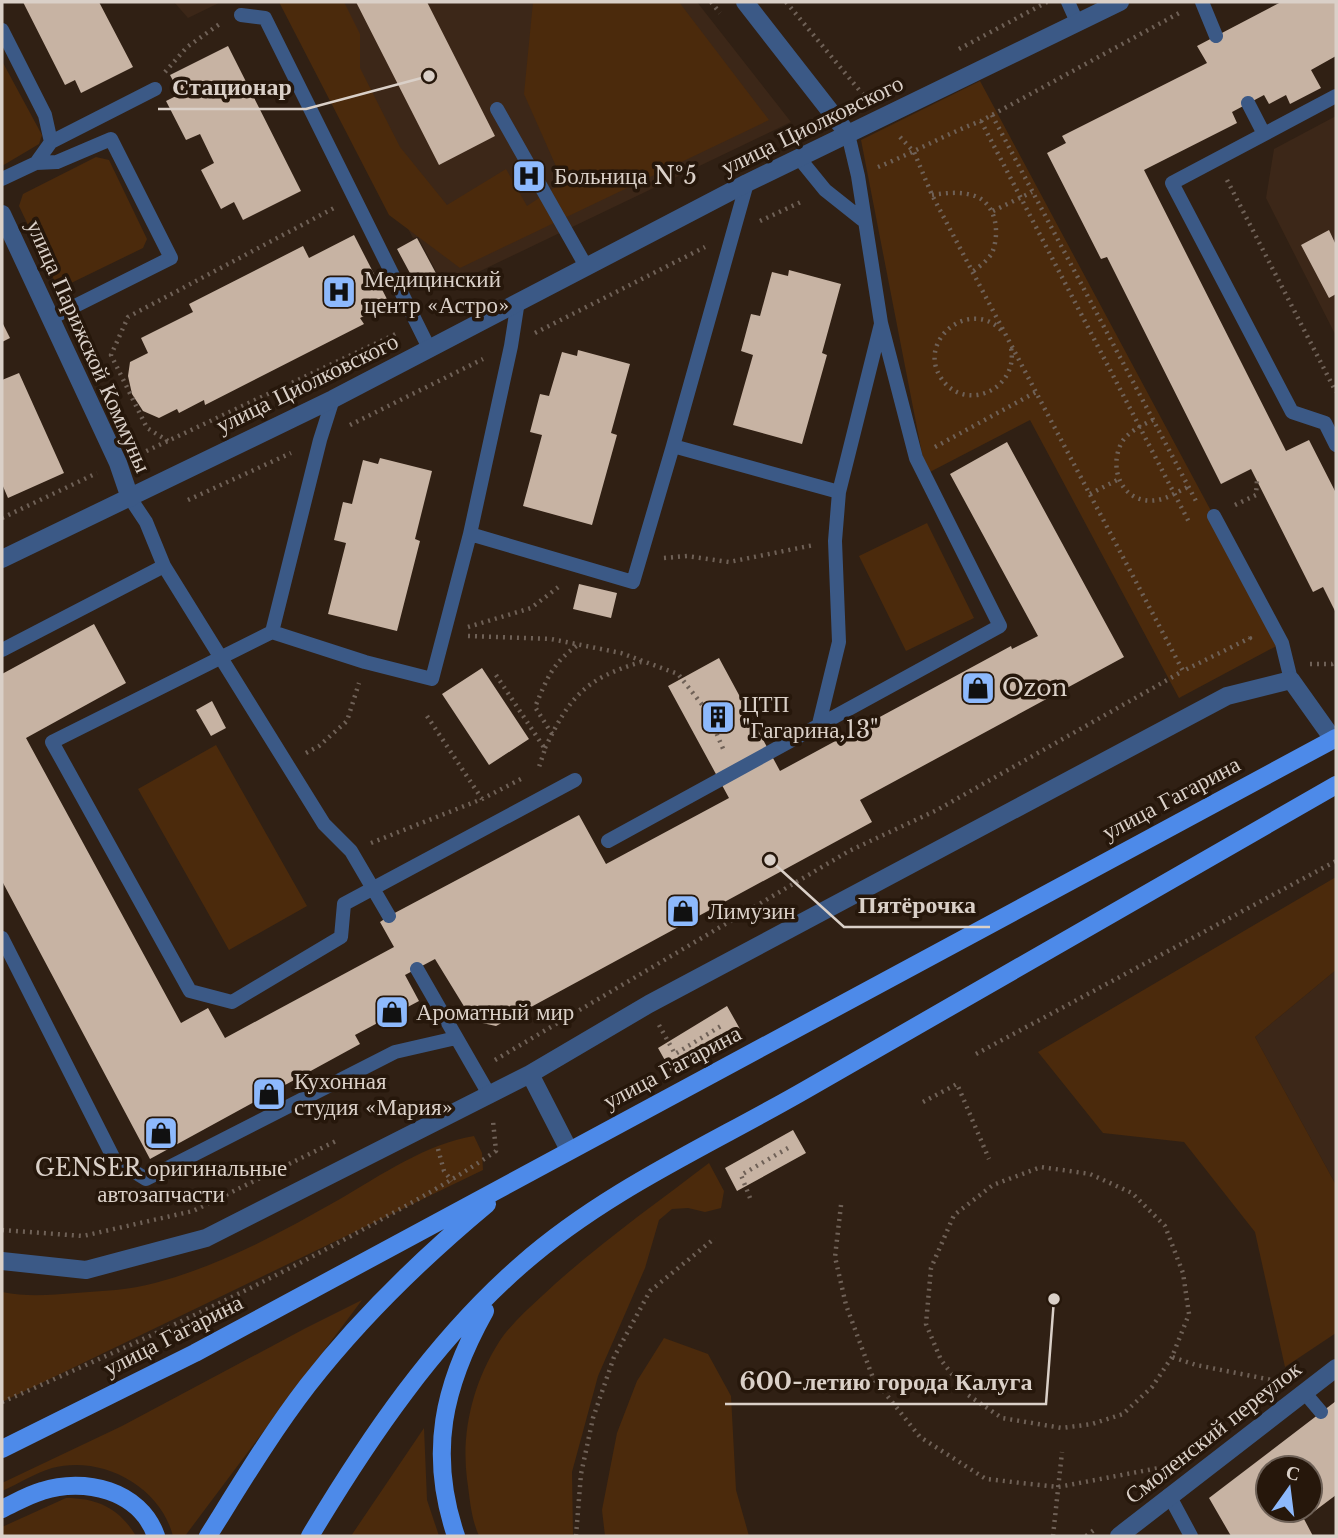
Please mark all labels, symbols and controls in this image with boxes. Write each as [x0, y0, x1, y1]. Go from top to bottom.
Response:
callout: Стационар [158, 64, 306, 109]
street label: улица Циолковского [716, 69, 908, 181]
text: Стационар [172, 72, 292, 101]
hospital icon: Больница №5 [510, 157, 548, 195]
place label: Больница №5 [554, 162, 697, 190]
street label: улица Парижской Коммуны [21, 215, 157, 477]
place label: Медицинский центр «Астро» [364, 265, 509, 319]
hospital icon: Медицинский центр «Астро» [320, 273, 358, 311]
street label: улица Циолковского [211, 327, 403, 439]
shop icon: Ozon [959, 669, 997, 707]
place label: Ozon [1002, 674, 1067, 702]
place label: ЦТП "Гагарина,13" [742, 690, 879, 744]
building icon: ЦТП "Гагарина,13" [699, 698, 737, 736]
street label: улица Гагарина [1097, 750, 1245, 846]
callout: Пятёрочка [844, 882, 990, 927]
text: Пятёрочка [858, 890, 976, 919]
shop icon: Лимузин [664, 892, 702, 930]
place label: Лимузин [708, 897, 796, 925]
shop icon: Ароматный мир [373, 993, 411, 1031]
place label: Ароматный мир [416, 998, 574, 1026]
street label: улица Гагарина [598, 1019, 746, 1115]
place label: Кухонная студия «Мария» [294, 1067, 453, 1121]
shop icon: Кухонная студия «Мария» [250, 1075, 288, 1113]
shop icon: GENSER оригинальные автозапчасти [142, 1114, 180, 1152]
place label: GENSER оригинальные автозапчасти [35, 1154, 287, 1208]
street label: улица Гагарина [99, 1288, 247, 1382]
street label: Смоленский переулок [1119, 1355, 1307, 1509]
callout: 600-летию города Калуга [725, 1359, 1046, 1404]
text: 600-летию города Калуга [740, 1367, 1032, 1396]
north arrow [1254, 1454, 1324, 1524]

